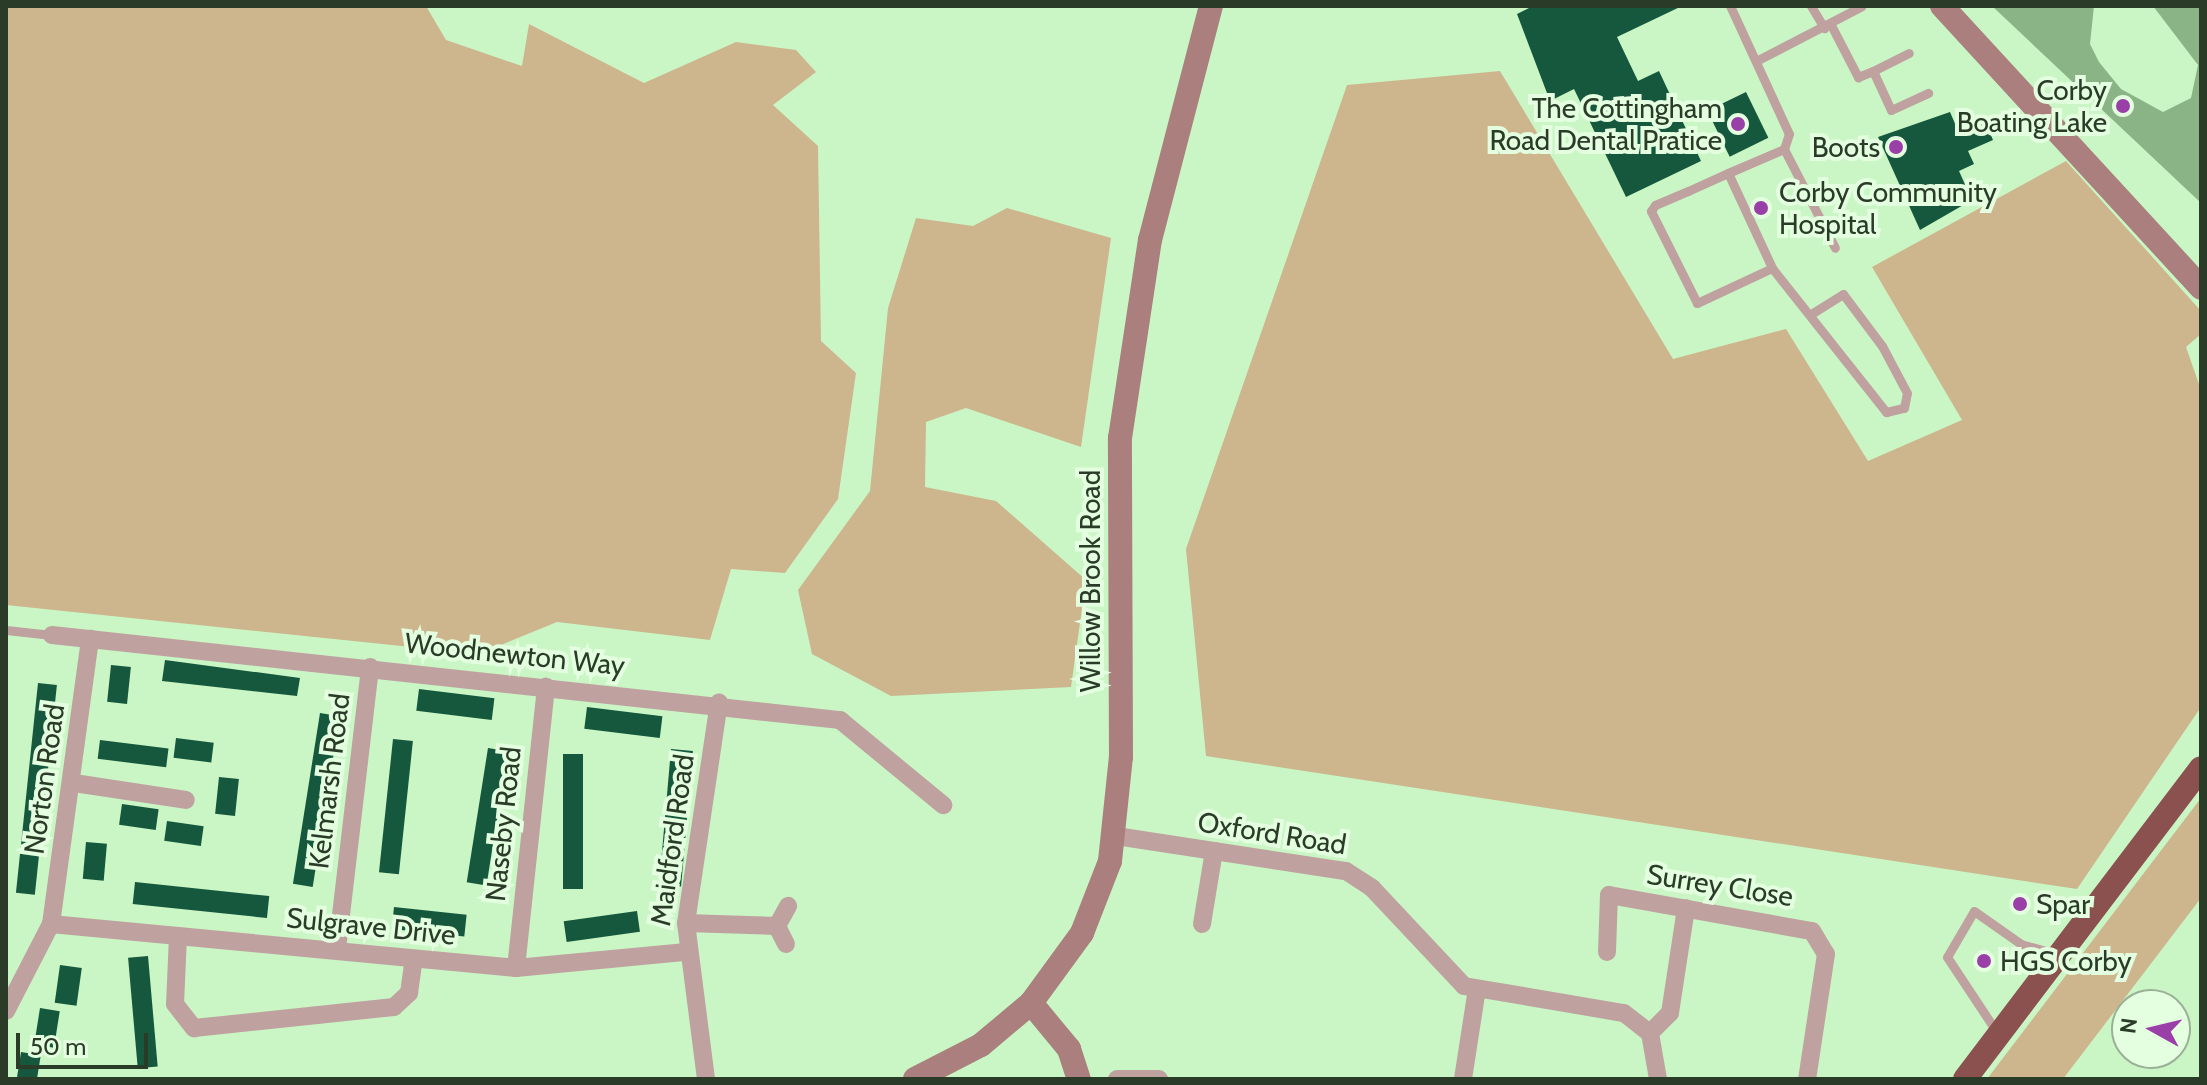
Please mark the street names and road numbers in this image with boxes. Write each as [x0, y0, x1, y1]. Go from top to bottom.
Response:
street label: Willow Brook Road [1073, 470, 1107, 692]
street label: Woodnewton Way [403, 626, 627, 682]
street label: Kelmarsh Road [302, 691, 356, 871]
street label: Norton Road [17, 702, 71, 856]
street label: Naseby Road [478, 745, 528, 903]
street label: Maidford Road [643, 752, 701, 928]
street label: Oxford Road [1195, 805, 1349, 861]
street label: Surrey Close [1644, 857, 1796, 913]
street label: Sulgrave Drive [285, 900, 457, 952]

